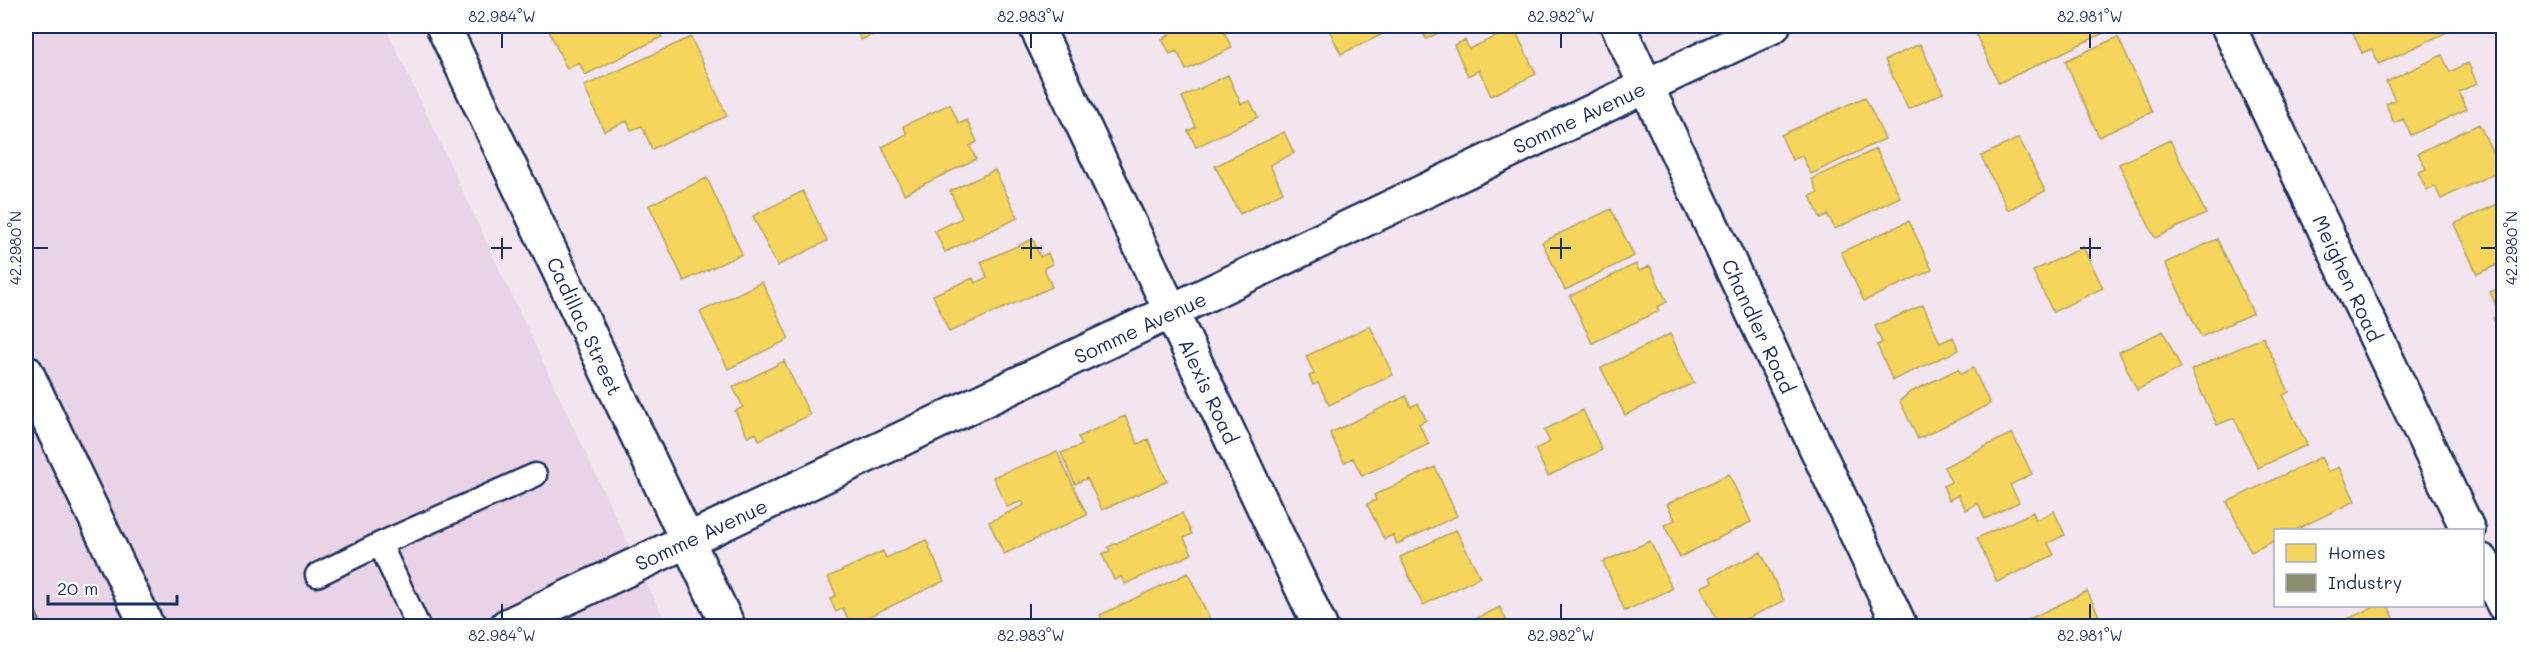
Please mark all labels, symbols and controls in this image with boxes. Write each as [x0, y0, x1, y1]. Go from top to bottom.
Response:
text: 82.984°W [468, 6, 536, 26]
text: 82.983°W [997, 6, 1065, 26]
text: 82.982°W [1527, 6, 1595, 26]
text: 82.981°W [2057, 6, 2123, 26]
street label: Somme Avenue [1509, 75, 1649, 159]
street label: Meighen Road [2307, 210, 2389, 346]
text: 42.2980°N [5, 211, 25, 285]
text: 42.2980°N [2501, 211, 2521, 285]
street label: Cadillac Street [542, 253, 628, 399]
street label: Chandler Road [1716, 255, 1802, 397]
street label: Somme Avenue [1070, 285, 1210, 369]
street label: Alexis Road [1173, 334, 1245, 448]
street label: Somme Avenue [631, 492, 771, 576]
legend [2274, 529, 2484, 607]
text: Homes [2328, 540, 2386, 564]
scale bar [48, 568, 177, 606]
text: Industry [2328, 570, 2402, 594]
text: 20 m [57, 576, 98, 600]
text: 82.984°W [468, 625, 536, 645]
text: 82.983°W [997, 625, 1065, 645]
text: 82.982°W [1527, 625, 1595, 645]
text: 82.981°W [2057, 625, 2123, 645]

